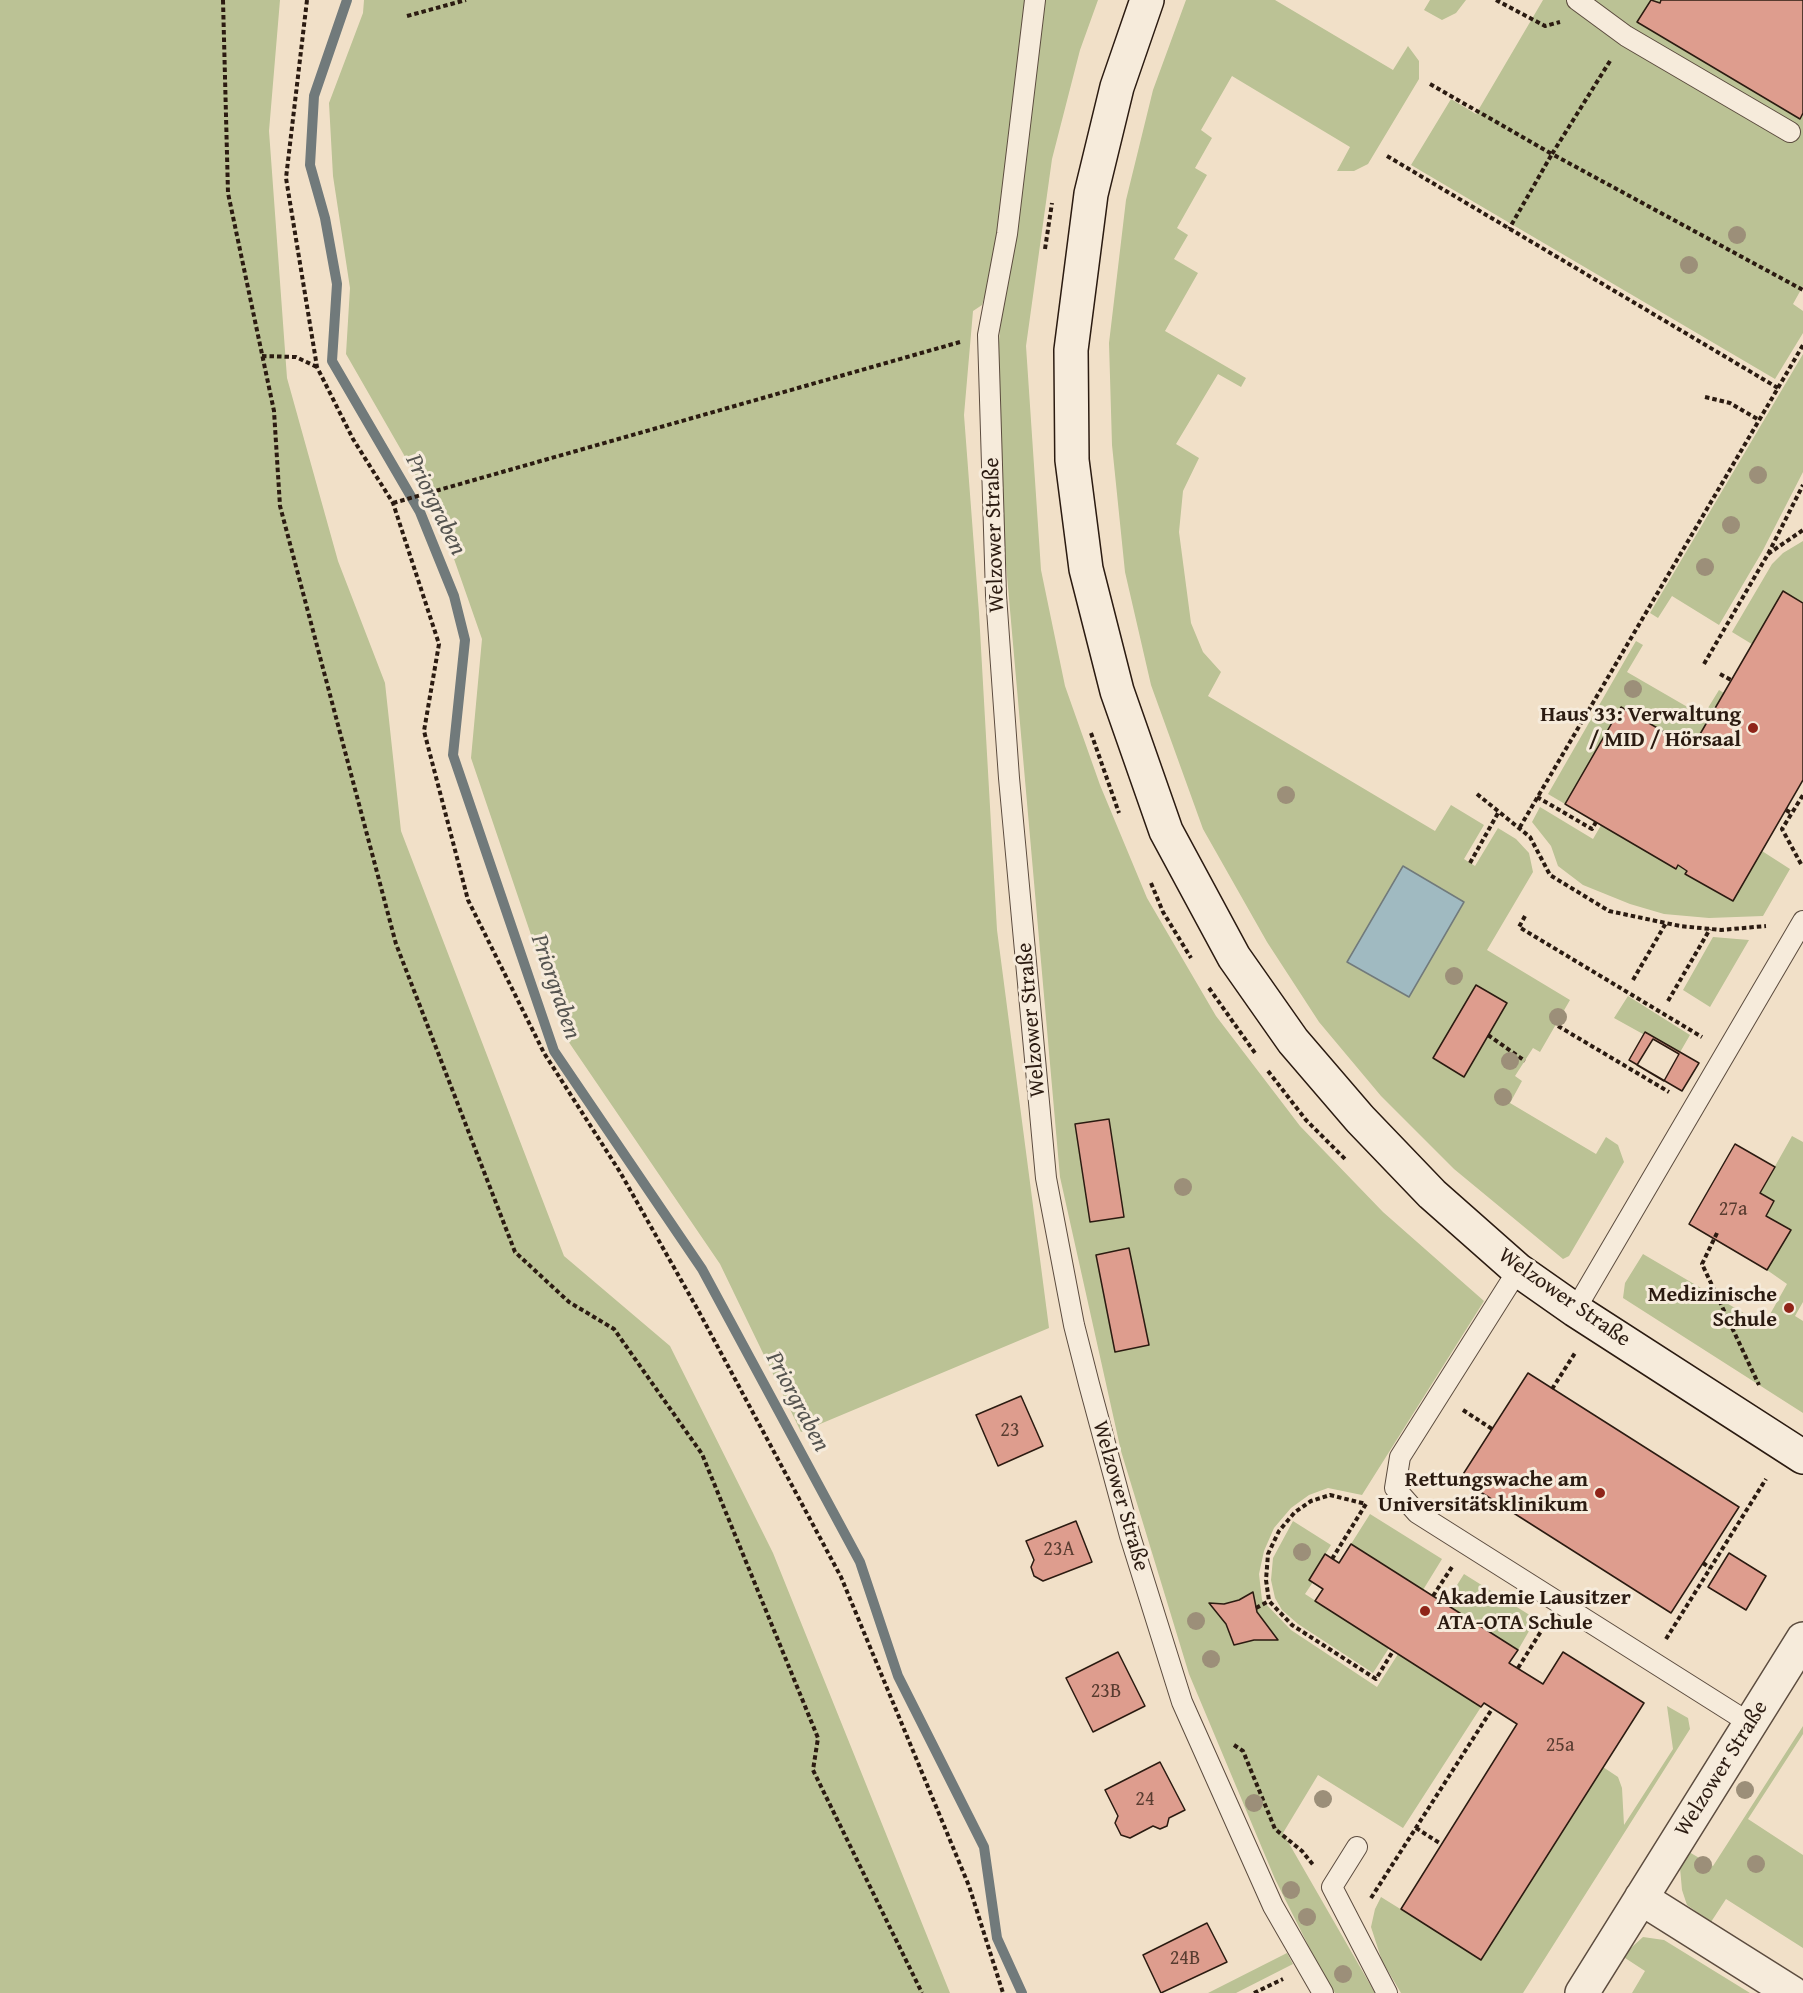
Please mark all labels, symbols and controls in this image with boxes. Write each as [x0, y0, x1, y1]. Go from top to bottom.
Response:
water label: Priorgraben [398, 450, 472, 560]
street label: Welzower Straße [979, 457, 1011, 613]
place label: Haus 33: Verwaltung / MID / Hörsaal [1540, 702, 1741, 754]
marker: Haus 33: Verwaltung / MID / Hörsaal [1746, 721, 1760, 735]
water label: Priorgraben [524, 931, 586, 1043]
street label: Welzower Straße [1012, 942, 1052, 1098]
house number: 27a [1719, 1198, 1747, 1222]
street label: Welzower Straße [1493, 1243, 1635, 1353]
place label: Medizinische Schule [1648, 1282, 1777, 1334]
marker: Medizinische Schule [1782, 1301, 1796, 1315]
water label: Priorgraben [759, 1347, 835, 1457]
street label: Welzower Straße [1086, 1418, 1154, 1574]
house number: 23 [1000, 1419, 1020, 1443]
place label: Rettungswache am Universitätsklinikum [1378, 1467, 1588, 1518]
marker: Rettungswache am Universitätsklinikum [1593, 1486, 1607, 1500]
house number: 23A [1043, 1538, 1075, 1562]
place label: Akademie Lausitzer ATA-OTA Schule [1437, 1585, 1631, 1636]
marker: Akademie Lausitzer ATA-OTA Schule [1418, 1604, 1432, 1618]
house number: 23B [1091, 1680, 1121, 1704]
street label: Welzower Straße [1670, 1696, 1774, 1842]
house number: 25a [1546, 1734, 1574, 1758]
house number: 24 [1135, 1788, 1155, 1812]
house number: 24B [1170, 1947, 1200, 1971]

